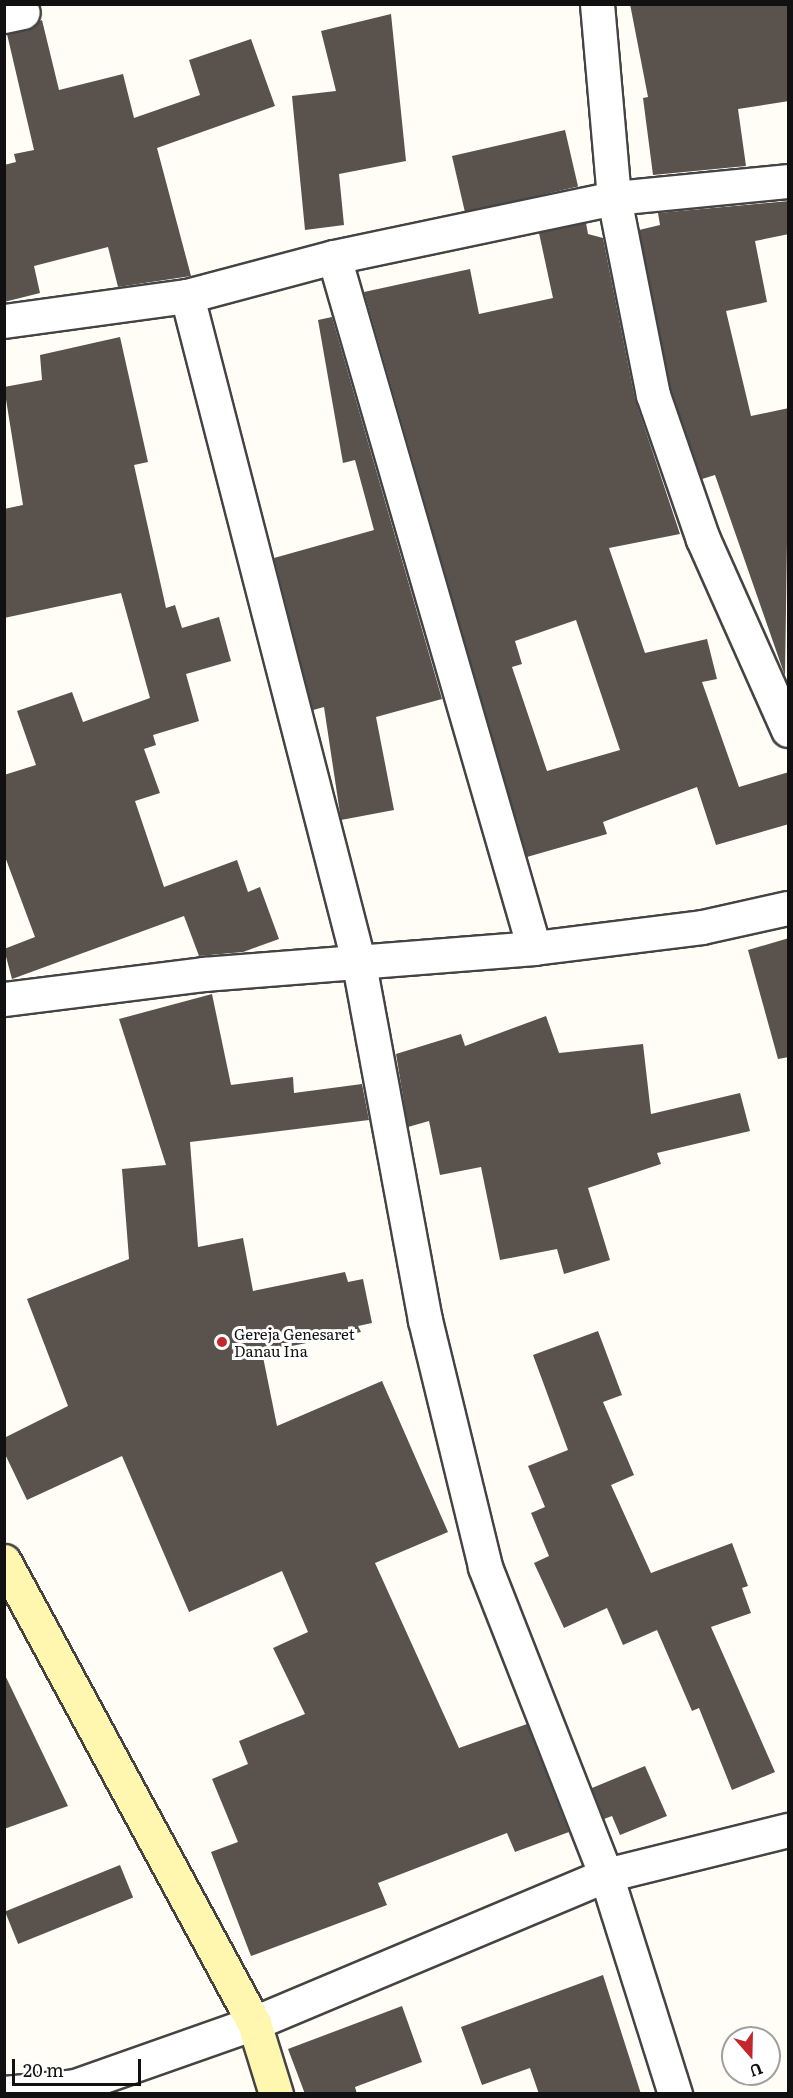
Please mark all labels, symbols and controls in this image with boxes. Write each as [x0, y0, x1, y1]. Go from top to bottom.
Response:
place label: Gereja Genesaret Danau Ina [234, 1324, 355, 1359]
marker: Gereja Genesaret Danau Ina [215, 1335, 229, 1349]
north arrow [721, 2026, 781, 2086]
scale bar [15, 2047, 144, 2085]
text: 20 m [23, 2056, 64, 2083]
text: U [746, 2058, 766, 2084]

